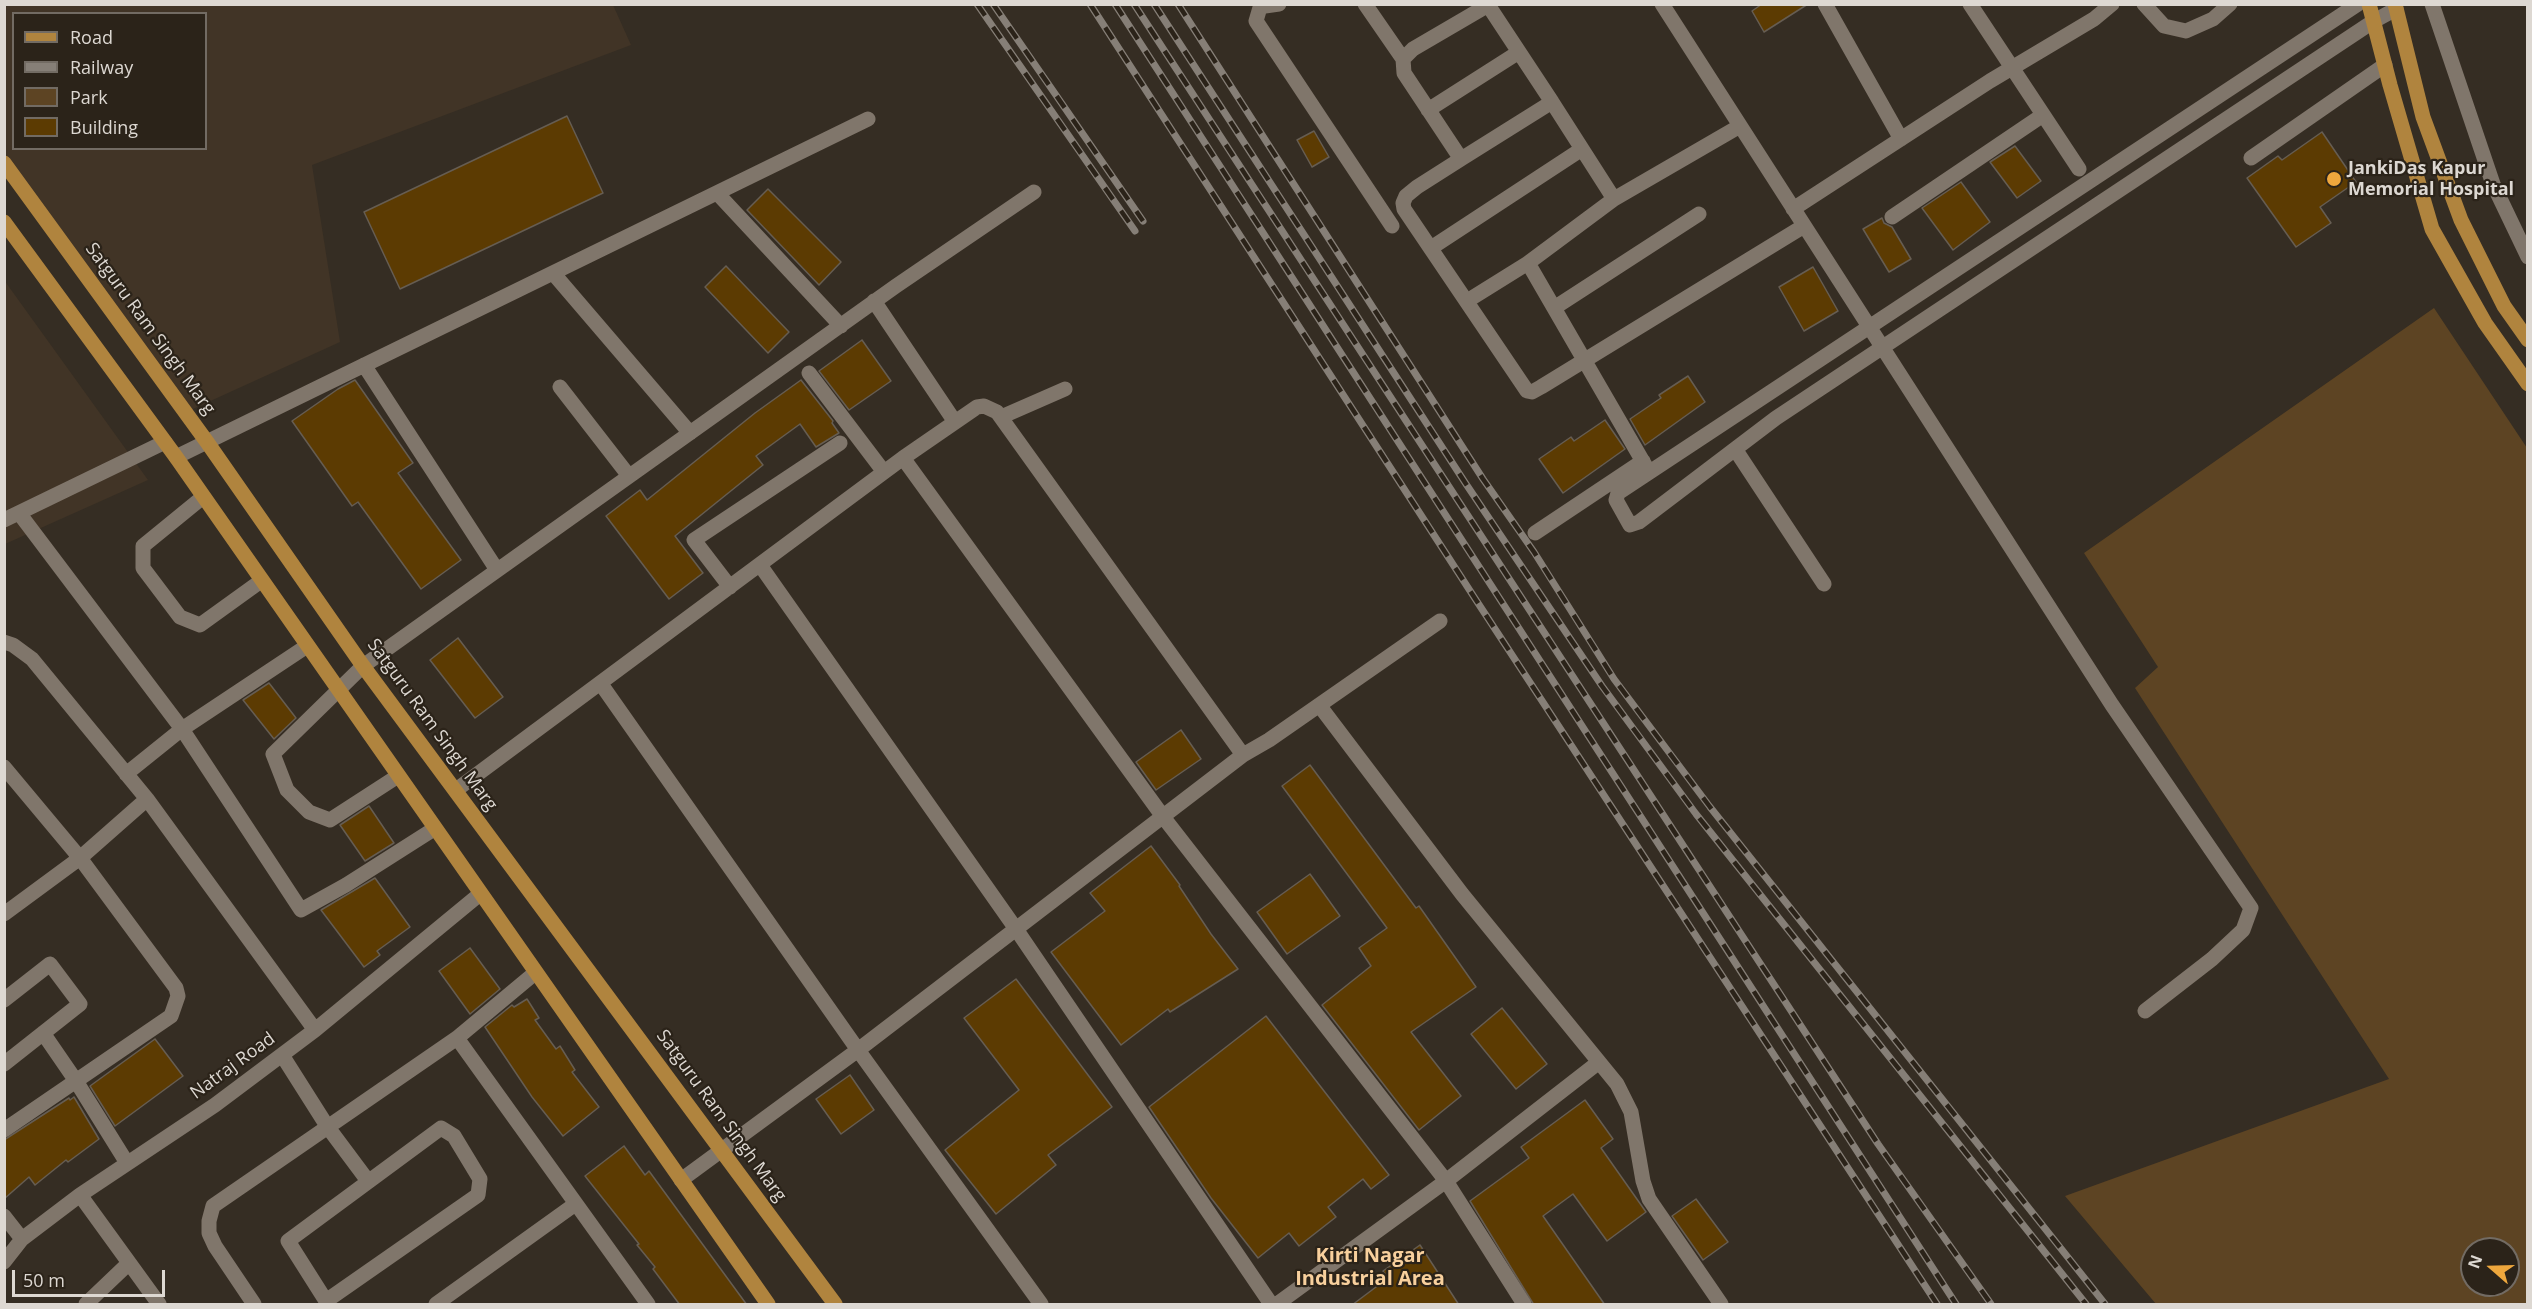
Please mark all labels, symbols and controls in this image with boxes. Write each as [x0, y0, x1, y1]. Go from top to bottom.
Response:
legend [12, 12, 207, 150]
text: Road [70, 25, 113, 49]
text: Railway [70, 55, 133, 79]
text: Park [70, 85, 108, 109]
text: Building [70, 115, 138, 139]
place label: JankiDas Kapur Memorial Hospital [2348, 158, 2514, 201]
marker: JankiDas Kapur Memorial Hospital [2325, 170, 2343, 188]
street label: Satguru Ram Singh Marg [80, 239, 220, 419]
street label: Satguru Ram Singh Marg [362, 635, 502, 815]
street label: Satguru Ram Singh Marg [651, 1026, 791, 1206]
street label: Natraj Road [186, 1028, 280, 1104]
north arrow [2460, 1237, 2520, 1297]
district label: Kirti Nagar Industrial Area [1295, 1244, 1445, 1291]
text: N [2462, 1252, 2488, 1271]
scale bar [15, 1258, 168, 1296]
text: 50 m [23, 1268, 65, 1292]

